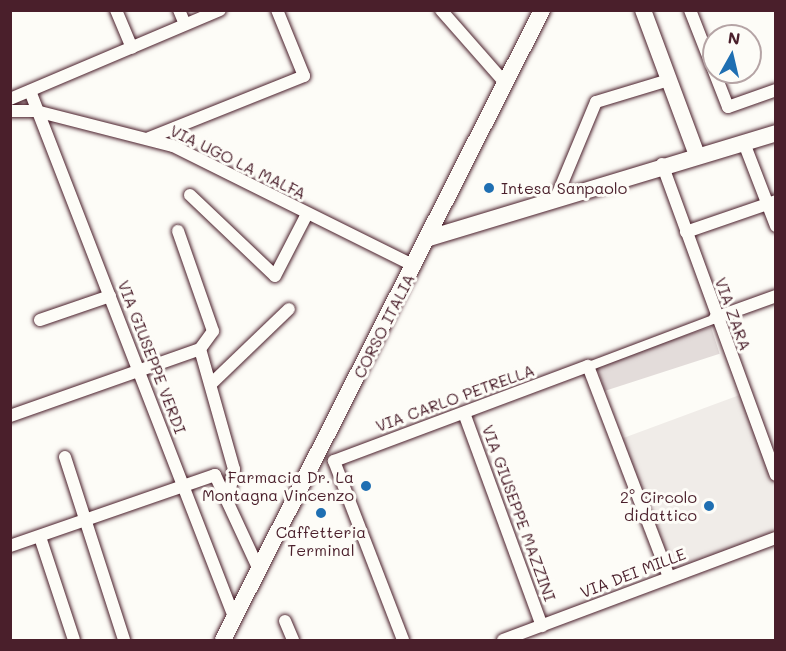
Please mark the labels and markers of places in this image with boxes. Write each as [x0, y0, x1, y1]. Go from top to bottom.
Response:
place label: Intesa Sanpaolo [501, 178, 627, 198]
marker: Intesa Sanpaolo [482, 181, 496, 195]
place label: Farmacia Dr. La Montagna Vincenzo [202, 467, 354, 505]
marker: Farmacia Dr. La Montagna Vincenzo [359, 479, 373, 493]
place label: 2° Circolo didattico [620, 487, 697, 525]
marker: 2° Circolo didattico [702, 499, 716, 513]
marker: Caffetteria Terminal [314, 506, 328, 520]
place label: Caffetteria Terminal [276, 522, 366, 560]

